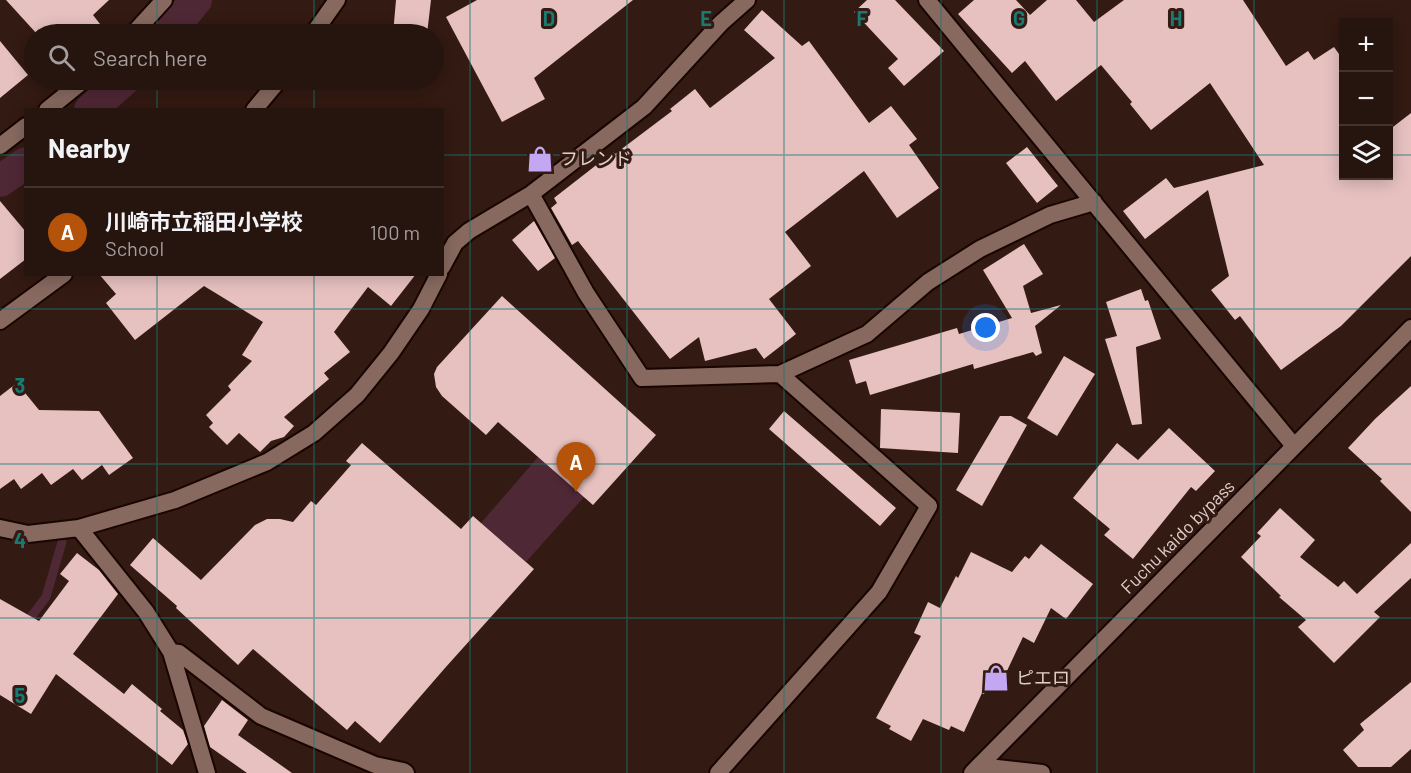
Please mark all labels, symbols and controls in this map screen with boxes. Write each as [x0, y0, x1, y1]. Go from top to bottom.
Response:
text: D [543, 6, 555, 30]
text: E [700, 6, 712, 30]
text: F [856, 6, 868, 30]
text: G [1013, 6, 1025, 30]
text: H [1170, 6, 1182, 30]
map controls [1339, 18, 1393, 180]
button: + [1339, 18, 1393, 72]
search box [24, 24, 444, 90]
icon: search [45, 41, 78, 74]
text: Search here [93, 44, 207, 70]
button: − [1339, 72, 1393, 126]
button: layers [1339, 126, 1393, 180]
text: Nearby [48, 132, 130, 163]
shop icon: フレンド [525, 144, 555, 174]
place label: フレンド [560, 147, 632, 169]
text: 川崎市立稲田小学校 [105, 208, 303, 234]
text: A [61, 220, 74, 244]
text: 100 m [370, 220, 420, 244]
text: School [105, 236, 164, 260]
your location [971, 313, 1000, 342]
text: 3 [15, 373, 25, 397]
pin: A [556, 442, 596, 492]
street label: Fuchu kaido bypass [1116, 475, 1239, 598]
text: 4 [14, 528, 26, 552]
shop icon: ピエロ [981, 663, 1011, 693]
place label: ピエロ [1016, 666, 1070, 688]
text: 5 [15, 683, 26, 707]

